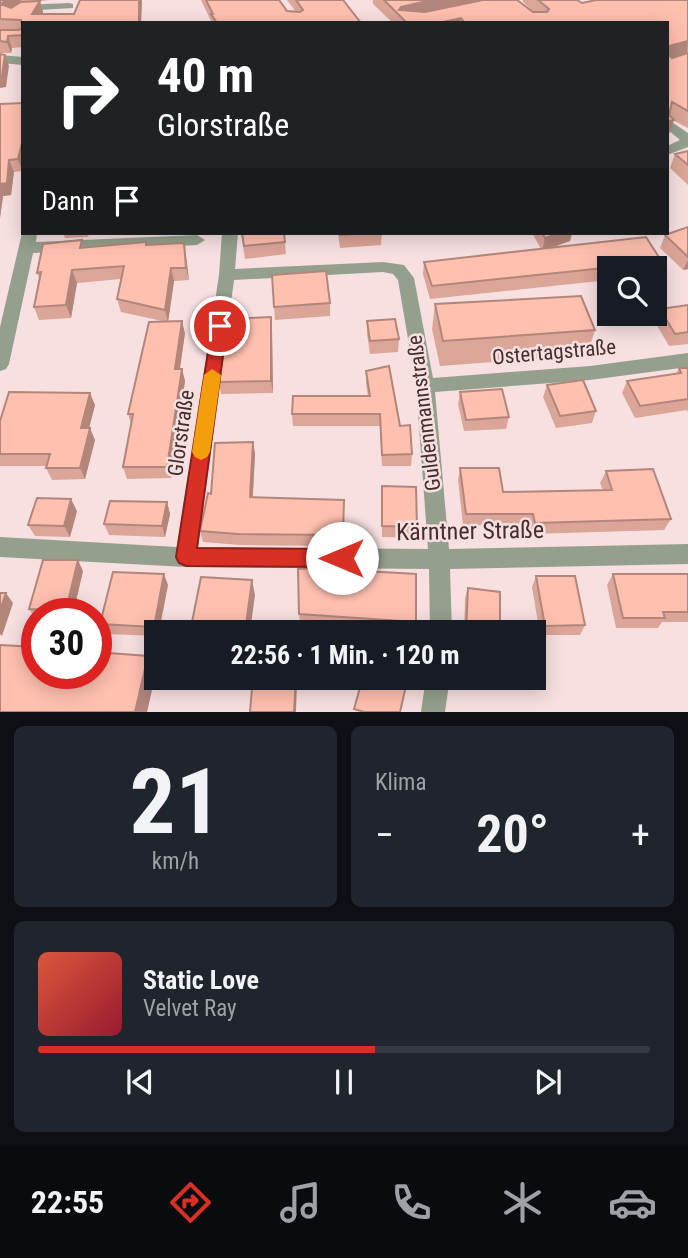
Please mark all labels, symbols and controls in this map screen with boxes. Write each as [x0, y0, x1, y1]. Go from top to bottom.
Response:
text: 40 m [157, 47, 254, 104]
icon: right [42, 49, 133, 140]
text: Glorstraße [157, 106, 289, 144]
icon: arrive [108, 182, 146, 220]
text: Dann [42, 186, 94, 216]
map controls [597, 256, 667, 326]
button: search [597, 256, 667, 326]
pin [190, 296, 250, 356]
icon: arrive [201, 307, 239, 345]
street label: Guldenmannstraße [403, 334, 445, 492]
street label: Ostertagstraße [491, 335, 617, 369]
street label: Glorstraße [163, 388, 199, 478]
street label: Kärntner Straße [396, 516, 544, 546]
position arrow [305, 521, 379, 595]
speed limit sign: 30 [21, 598, 112, 689]
text: 22:56 · 1 Min. · 120 m [231, 640, 459, 670]
text: 21 [130, 749, 221, 855]
text: Klima [375, 769, 426, 796]
text: 20° [476, 804, 549, 865]
text: − [375, 813, 394, 857]
text: + [631, 813, 650, 857]
text: km/h [152, 848, 199, 875]
text: Static Love [143, 965, 259, 995]
text: Velvet Ray [143, 995, 237, 1022]
icon: previous [121, 1063, 159, 1101]
icon: pause [325, 1063, 363, 1101]
icon: next [529, 1063, 567, 1101]
icon: directions [166, 1178, 215, 1227]
icon: music [276, 1178, 325, 1227]
icon: phone [387, 1178, 436, 1227]
icon: climate [498, 1178, 547, 1227]
icon: car [608, 1178, 657, 1227]
text: 22:55 [31, 1183, 104, 1221]

